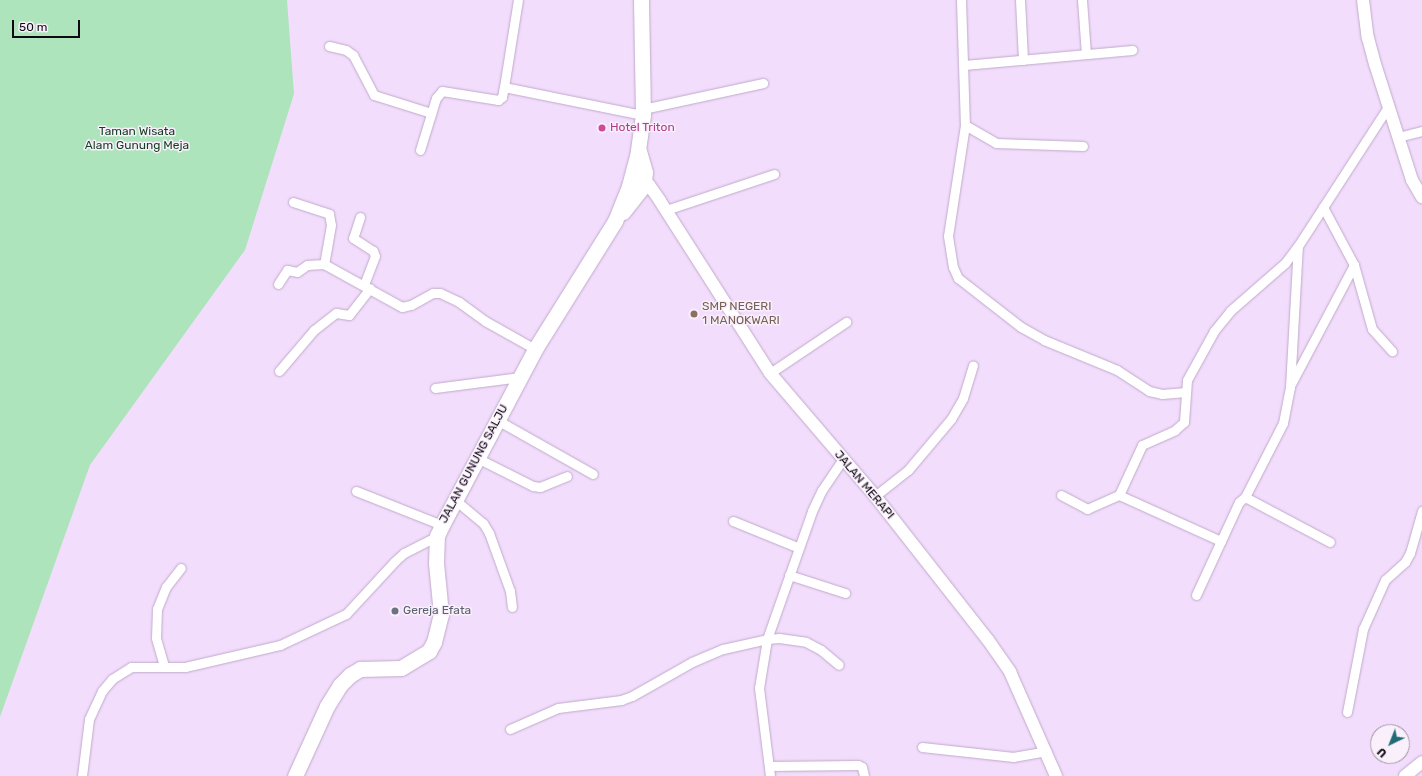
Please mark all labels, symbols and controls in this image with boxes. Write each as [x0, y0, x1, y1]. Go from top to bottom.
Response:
scale bar [14, 12, 82, 38]
text: 50 m [19, 20, 47, 34]
place label: Hotel Triton [610, 121, 675, 135]
marker: Hotel Triton [597, 123, 607, 133]
park label: Taman Wisata Alam Gunung Meja [85, 125, 189, 153]
place label: SMP NEGERI 1 MANOKWARI [702, 300, 780, 328]
marker: SMP NEGERI 1 MANOKWARI [689, 309, 699, 319]
street label: JALAN GUNUNG SALJU [437, 402, 511, 526]
street label: JALAN MERAPI [831, 448, 897, 522]
place label: Gereja Efata [403, 604, 471, 618]
marker: Gereja Efata [390, 606, 400, 616]
north arrow [1370, 724, 1410, 764]
text: U [1375, 745, 1390, 760]

